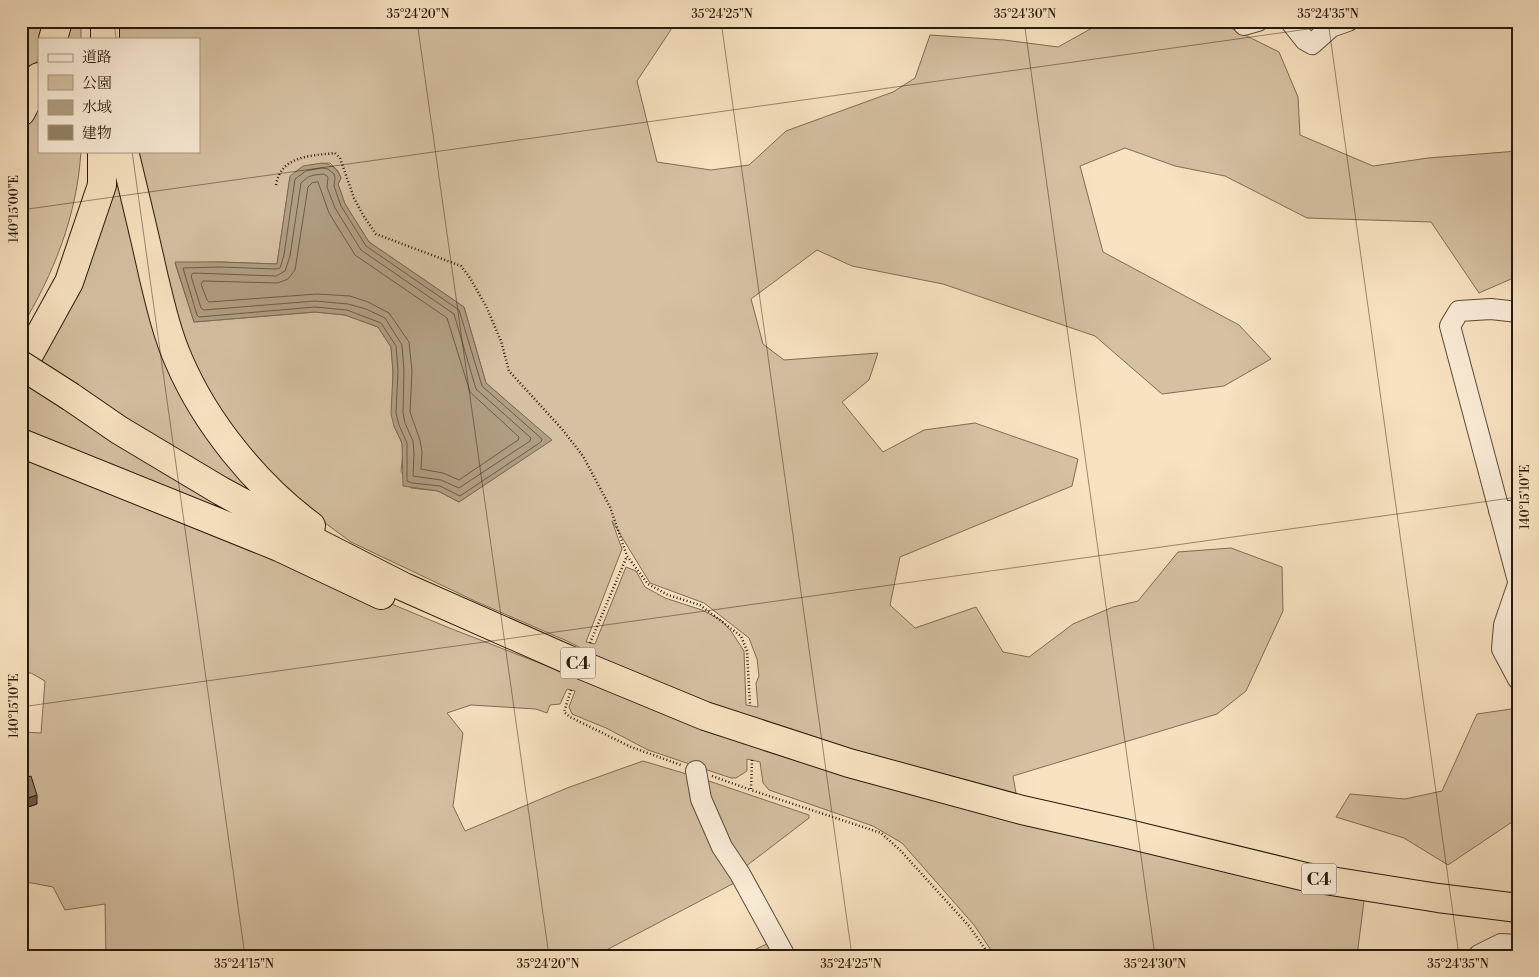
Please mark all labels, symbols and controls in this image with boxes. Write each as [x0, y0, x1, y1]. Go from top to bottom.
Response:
text: 35°24'20"N [387, 7, 449, 22]
text: 35°24'25"N [691, 7, 753, 22]
text: 35°24'30"N [994, 7, 1056, 22]
text: 35°24'35"N [1297, 7, 1359, 22]
legend [38, 38, 200, 152]
text: 道路 [82, 48, 112, 67]
text: 公園 [82, 74, 112, 93]
text: 水域 [82, 98, 112, 117]
text: 建物 [82, 124, 112, 143]
text: 140°15'00"E [7, 175, 22, 243]
text: 140°15'10"E [1518, 465, 1533, 529]
road number: C4 [560, 648, 596, 678]
text: 140°15'10"E [7, 674, 22, 738]
road number: C4 [1302, 864, 1336, 894]
text: 35°24'15"N [214, 957, 274, 972]
text: 35°24'20"N [517, 957, 579, 972]
text: 35°24'25"N [820, 957, 882, 972]
text: 35°24'30"N [1124, 957, 1186, 972]
text: 35°24'35"N [1427, 957, 1489, 972]

